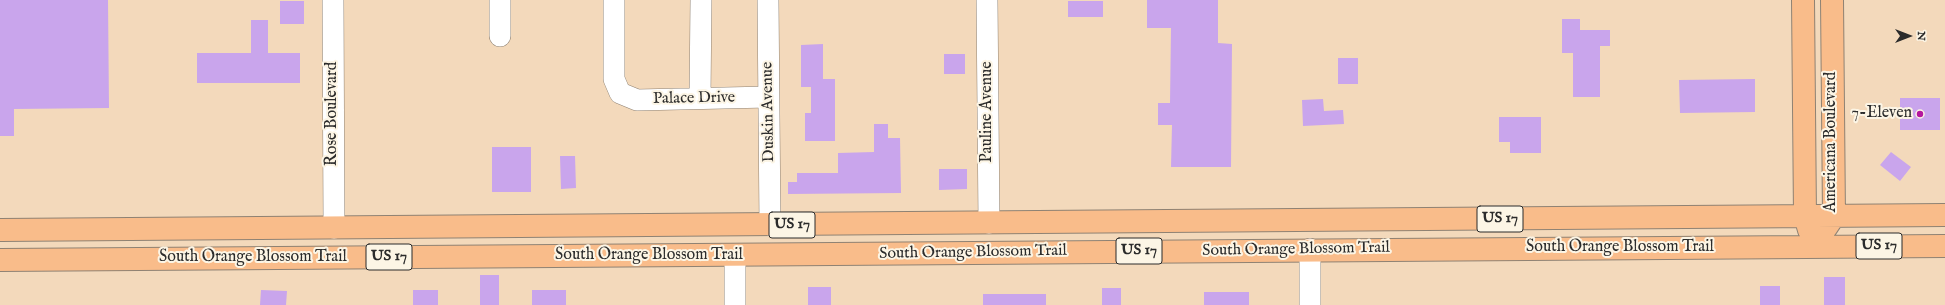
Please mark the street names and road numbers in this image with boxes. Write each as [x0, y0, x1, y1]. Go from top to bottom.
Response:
street label: Pauline Avenue [978, 61, 998, 163]
street label: Rose Boulevard [323, 62, 343, 166]
street label: Duskin Avenue [759, 62, 779, 162]
street label: Americana Boulevard [1822, 72, 1842, 212]
street label: Palace Drive [653, 89, 735, 109]
road number: US 17 [1477, 206, 1523, 232]
road number: US 17 [769, 212, 815, 238]
road number: US 17 [1856, 233, 1902, 259]
road number: US 17 [1116, 238, 1162, 264]
street label: South Orange Blossom Trail [1526, 238, 1714, 258]
street label: South Orange Blossom Trail [1202, 239, 1390, 261]
street label: South Orange Blossom Trail [879, 242, 1067, 264]
road number: US 17 [366, 244, 412, 270]
street label: South Orange Blossom Trail [555, 246, 743, 266]
street label: South Orange Blossom Trail [159, 248, 347, 268]

